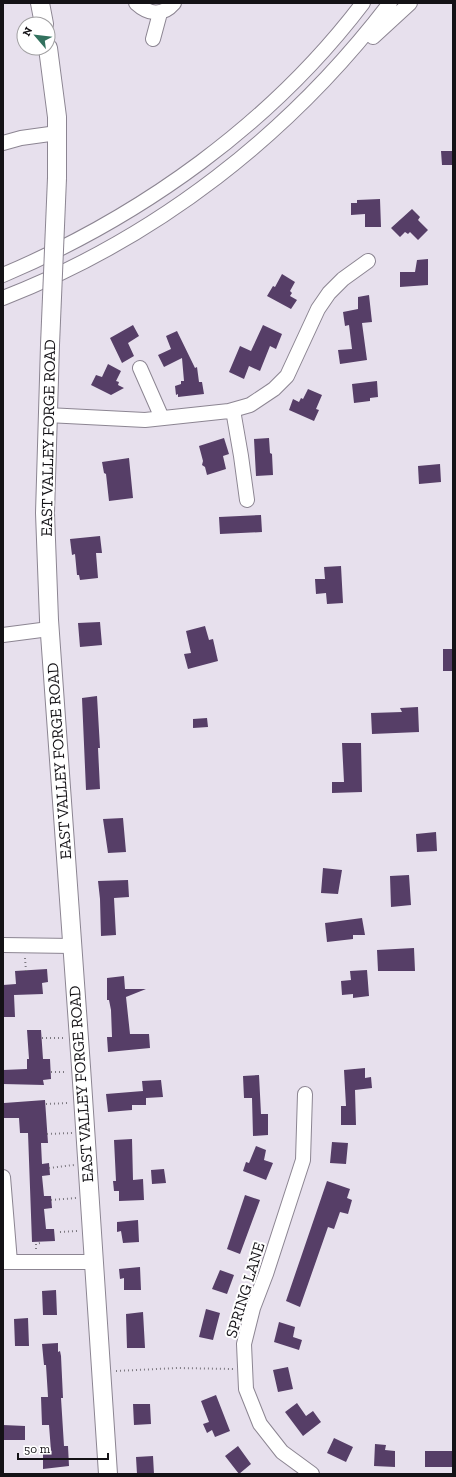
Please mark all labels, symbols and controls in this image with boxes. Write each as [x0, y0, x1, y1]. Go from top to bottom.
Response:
north arrow [16, 16, 56, 56]
text: N [20, 24, 36, 38]
street label: EAST VALLEY FORGE ROAD [37, 339, 59, 537]
street label: EAST VALLEY FORGE ROAD [43, 662, 75, 860]
street label: EAST VALLEY FORGE ROAD [65, 985, 97, 1183]
street label: SPRING LANE [221, 1240, 269, 1340]
scale bar [18, 1435, 108, 1461]
text: 50 m [24, 1442, 51, 1456]

